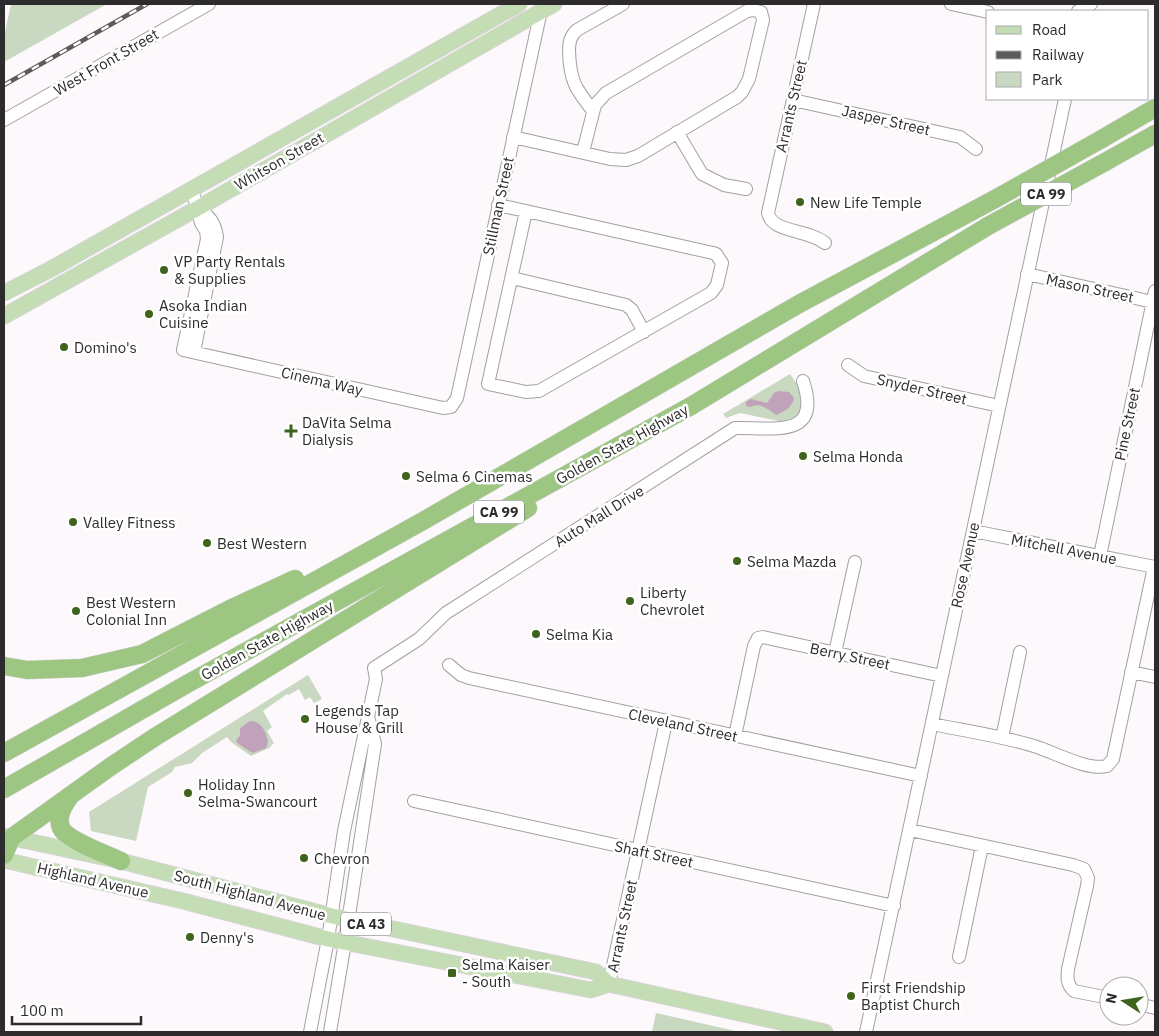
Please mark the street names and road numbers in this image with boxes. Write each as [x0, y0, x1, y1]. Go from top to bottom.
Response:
street label: West Front Street [50, 24, 162, 100]
street label: Arrants Street [771, 58, 811, 154]
street label: Jasper Street [840, 101, 932, 139]
street label: Whitson Street [231, 128, 327, 194]
street label: Stillman Street [478, 155, 518, 257]
road number: CA 99 [1021, 182, 1071, 205]
street label: Mason Street [1044, 269, 1136, 307]
street label: Cinema Way [279, 362, 365, 400]
street label: Snyder Street [875, 369, 969, 409]
street label: Pine Street [1110, 386, 1144, 462]
street label: Golden State Highway [552, 399, 692, 488]
street label: Auto Mall Drive [551, 481, 647, 551]
road number: CA 99 [474, 501, 524, 524]
street label: Rose Avenue [947, 520, 983, 610]
street label: Mitchell Avenue [1010, 529, 1118, 569]
street label: Golden State Highway [197, 595, 337, 684]
street label: Berry Street [808, 638, 892, 674]
street label: Cleveland Street [627, 704, 739, 746]
street label: Shaft Street [613, 836, 695, 872]
street label: Highland Avenue [35, 858, 151, 902]
street label: South Highland Avenue [172, 866, 328, 924]
street label: Arrants Street [603, 878, 641, 974]
road number: CA 43 [341, 912, 391, 936]

